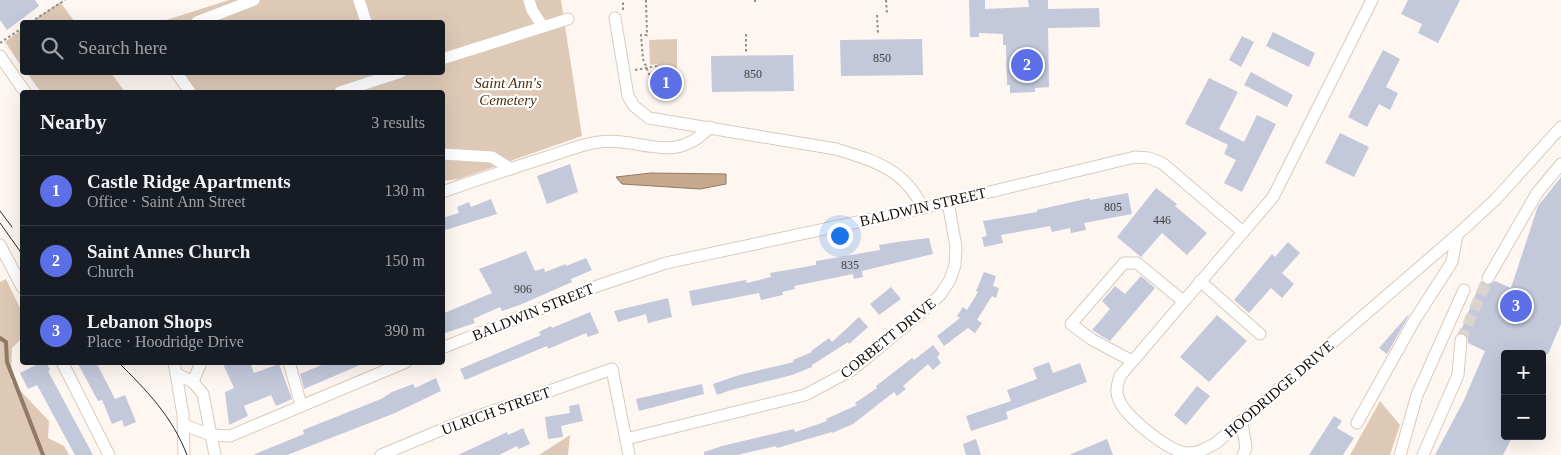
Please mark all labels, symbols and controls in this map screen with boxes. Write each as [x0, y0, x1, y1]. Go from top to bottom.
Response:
search box [20, 20, 445, 75]
icon: search [38, 34, 66, 62]
text: Search here [78, 37, 167, 58]
pin: 2 [1011, 46, 1043, 84]
house number: 850 [873, 51, 891, 65]
pin: 1 [650, 64, 682, 102]
house number: 850 [744, 67, 762, 81]
park label: Saint Ann's Cemetery [474, 75, 542, 108]
text: Nearby [40, 110, 107, 134]
text: 3 results [371, 114, 425, 131]
text: Castle Ridge Apartments [87, 171, 291, 192]
text: 1 [52, 182, 60, 199]
text: 130 m [385, 182, 425, 199]
street label: BALDWIN STREET [858, 185, 988, 229]
text: Office · Saint Ann Street [87, 193, 246, 210]
house number: 805 [1104, 200, 1122, 214]
house number: 446 [1153, 213, 1171, 227]
your location [827, 223, 853, 249]
text: Saint Annes Church [87, 241, 250, 262]
text: 2 [52, 252, 60, 269]
text: 150 m [385, 252, 425, 269]
house number: 835 [841, 258, 859, 272]
text: Church [87, 263, 134, 280]
street label: BALDWIN STREET [470, 280, 596, 344]
house number: 906 [514, 282, 532, 296]
pin: 3 [1500, 287, 1532, 325]
street label: CORBETT DRIVE [837, 295, 939, 381]
text: Lebanon Shops [87, 311, 212, 332]
text: 3 [52, 322, 60, 339]
text: 390 m [385, 322, 425, 339]
text: Place · Hoodridge Drive [87, 333, 244, 350]
street label: HOODRIDGE DRIVE [1221, 337, 1337, 441]
map controls [1501, 350, 1546, 440]
button: + [1501, 350, 1546, 395]
street label: ULRICH STREET [439, 384, 553, 438]
button: − [1501, 395, 1546, 440]

